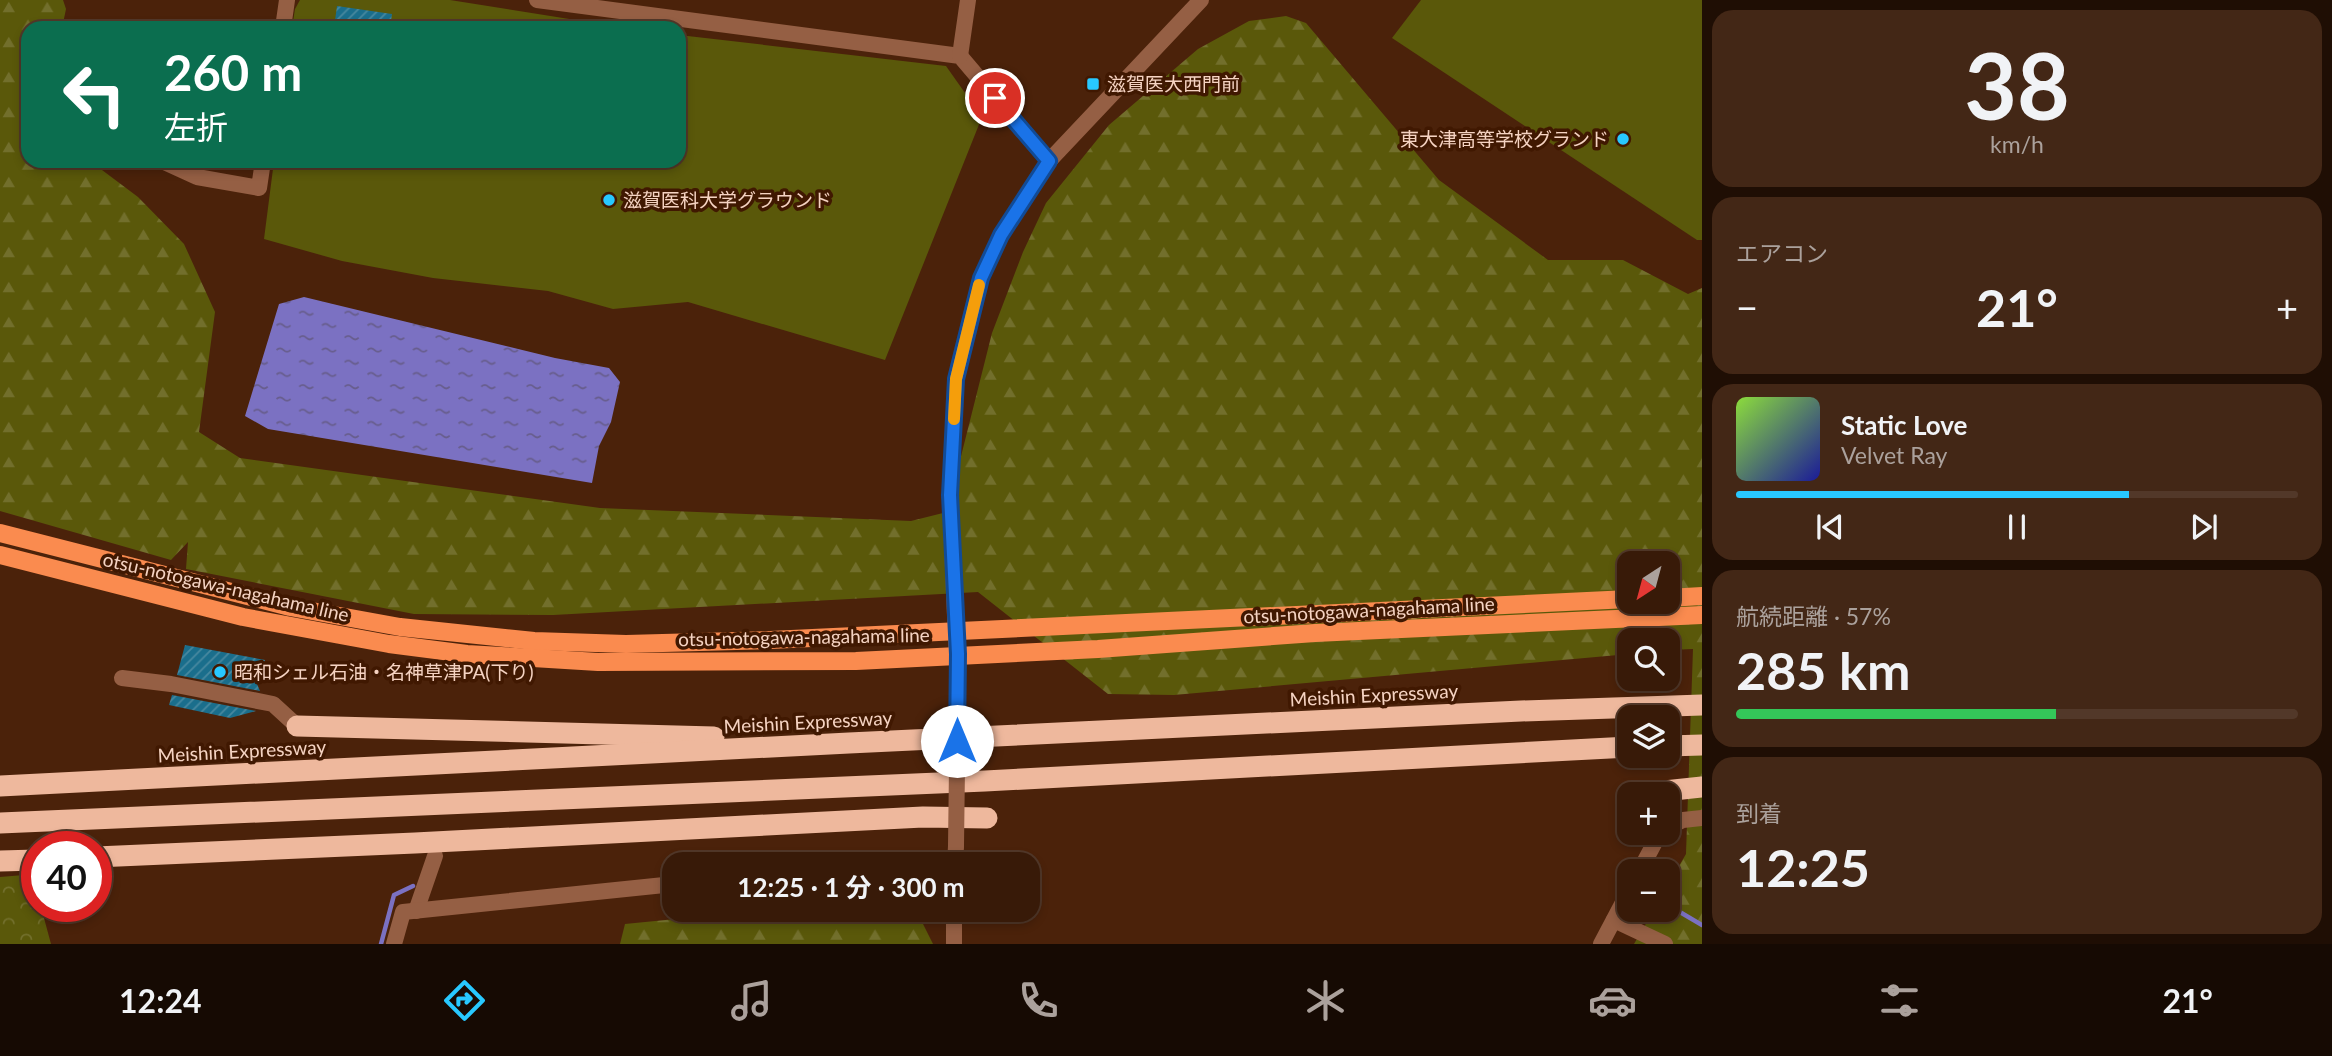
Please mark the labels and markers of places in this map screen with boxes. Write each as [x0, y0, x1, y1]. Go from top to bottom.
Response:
pin [965, 68, 1025, 128]
place label: 滋賀医大西門前 [1107, 72, 1240, 95]
marker: 滋賀医大西門前 [1085, 76, 1101, 92]
place label: 東大津高等学校グランド [1400, 127, 1609, 150]
marker: 東大津高等学校グランド [1615, 131, 1631, 147]
place label: 滋賀医科大学グラウンド [623, 188, 832, 211]
marker: 滋賀医科大学グラウンド [601, 192, 617, 208]
place label: 昭和シェル石油・名神草津PA(下り) [234, 660, 533, 683]
marker: 昭和シェル石油・名神草津PA(下り) [212, 664, 228, 680]

